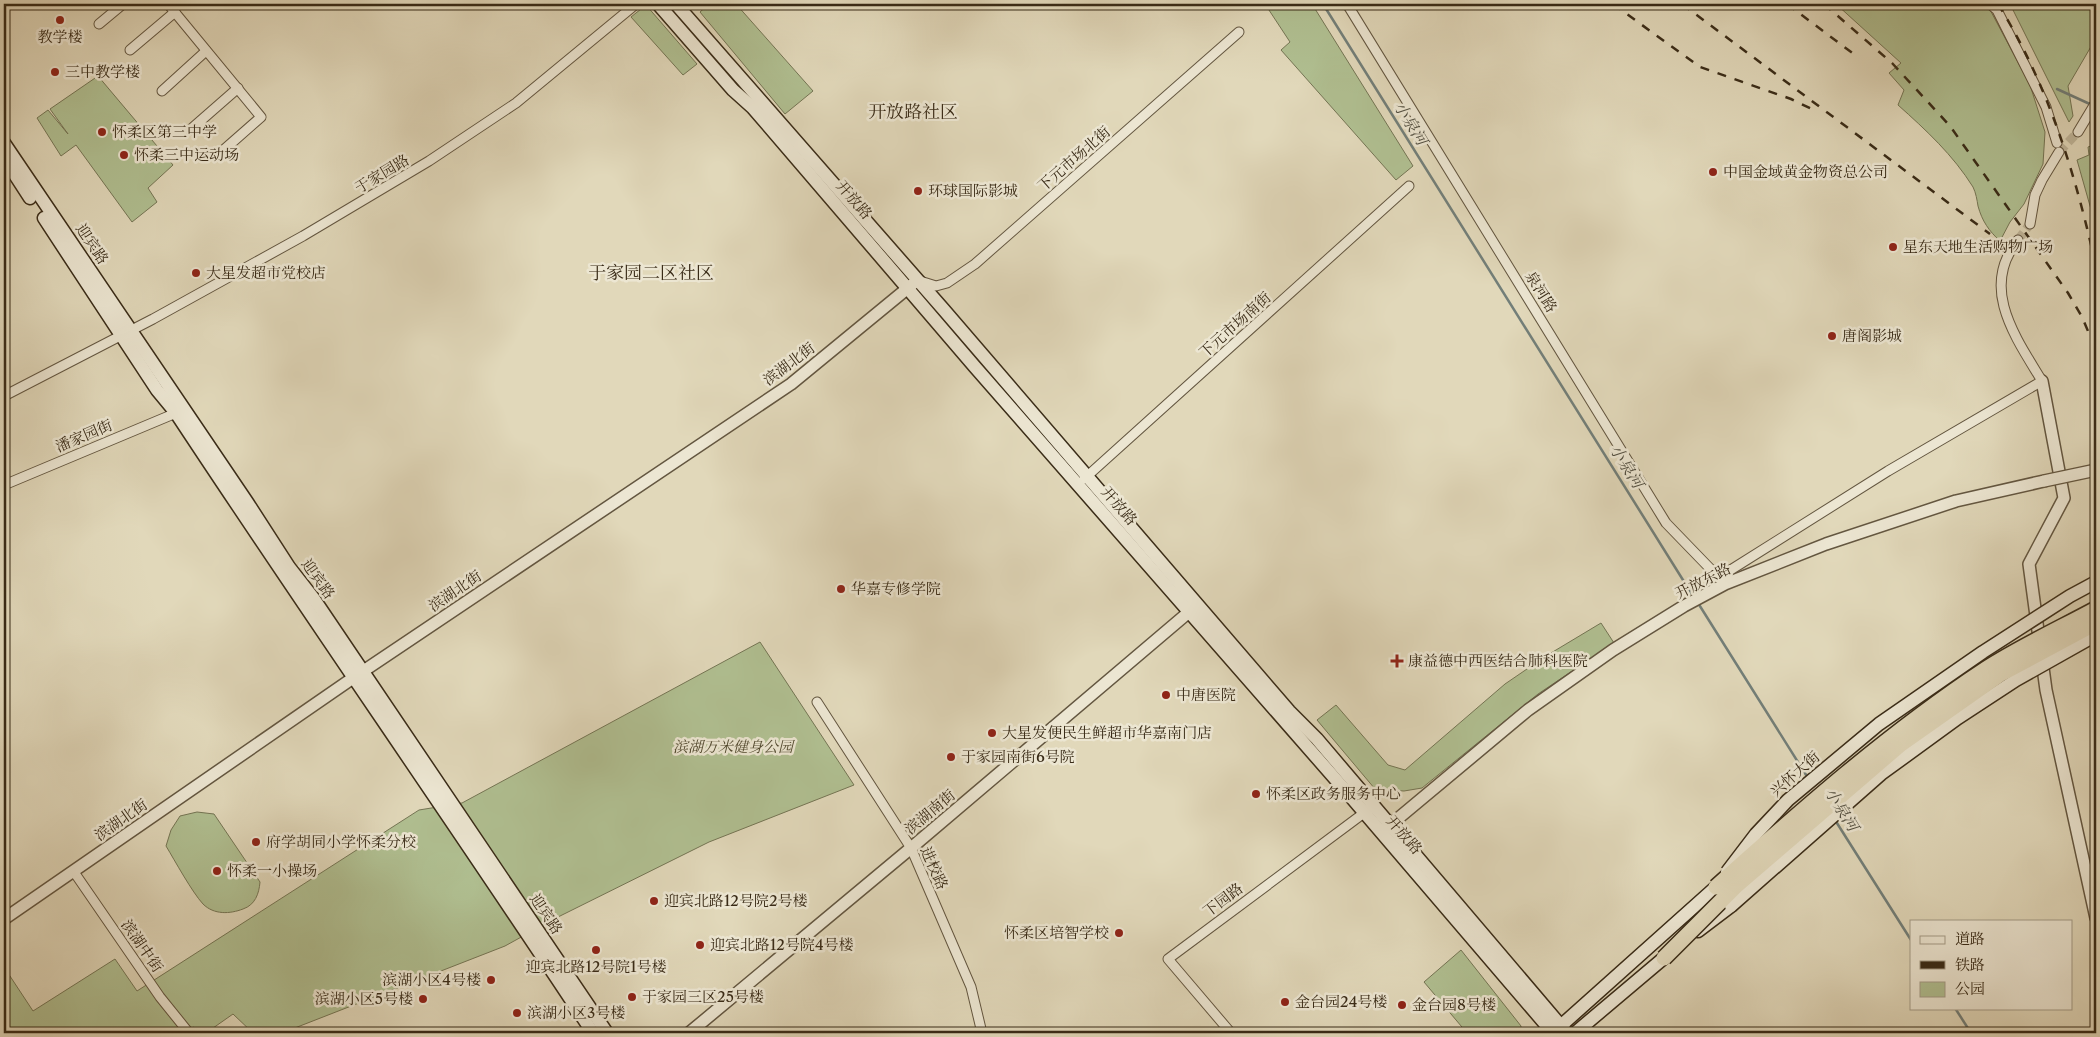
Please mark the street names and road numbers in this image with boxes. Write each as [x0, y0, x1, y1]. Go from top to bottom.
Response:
street label: 下元市场北街 [1033, 122, 1114, 195]
street label: 于家园路 [351, 150, 412, 197]
street label: 开放路 [832, 176, 876, 223]
street label: 迎宾路 [72, 220, 113, 268]
street label: 泉河路 [1521, 268, 1561, 316]
street label: 下元市场南街 [1195, 287, 1274, 362]
street label: 滨湖北街 [759, 338, 818, 389]
street label: 潘家园街 [52, 415, 115, 456]
street label: 开放路 [1097, 482, 1141, 529]
street label: 迎宾路 [297, 555, 339, 602]
street label: 开放东路 [1672, 558, 1734, 603]
street label: 滨湖北街 [425, 566, 485, 615]
street label: 兴怀大街 [1766, 747, 1824, 800]
street label: 滨湖南街 [901, 785, 959, 838]
street label: 滨湖北街 [91, 795, 151, 845]
street label: 开放路 [1382, 811, 1426, 858]
street label: 进校路 [917, 843, 952, 892]
street label: 下园路 [1199, 878, 1246, 921]
street label: 迎宾路 [526, 890, 567, 938]
street label: 滨湖中街 [117, 916, 167, 976]

